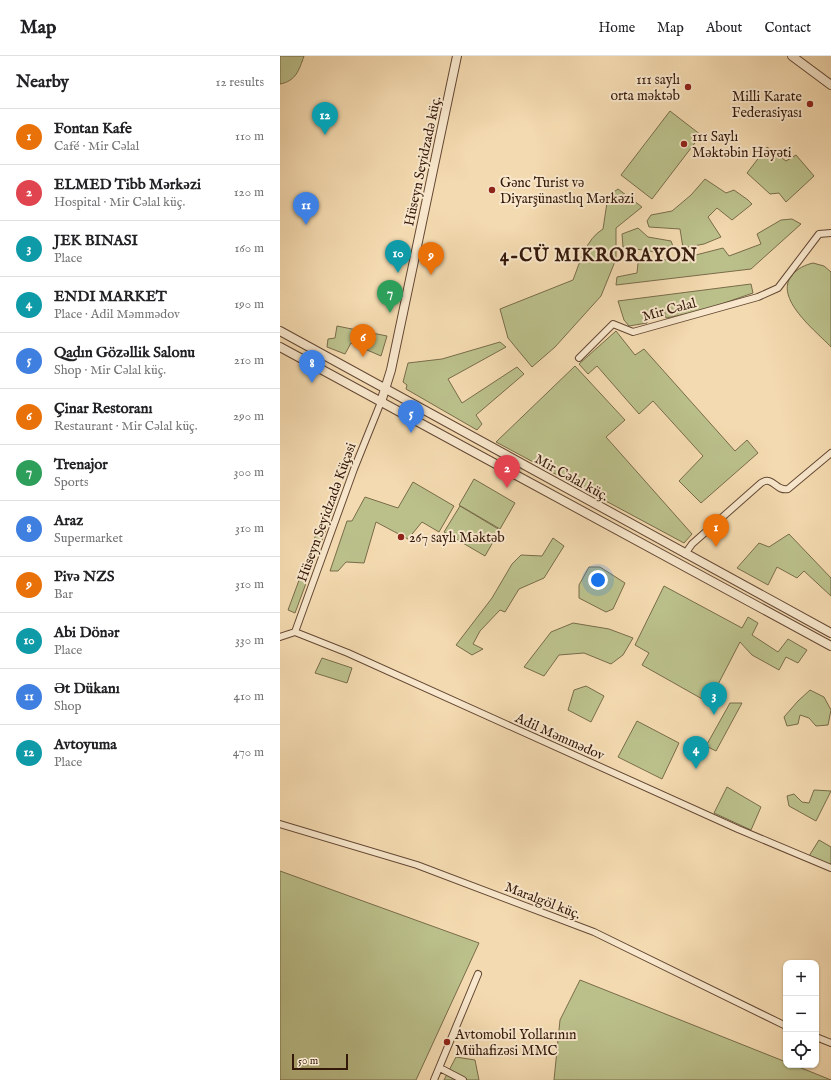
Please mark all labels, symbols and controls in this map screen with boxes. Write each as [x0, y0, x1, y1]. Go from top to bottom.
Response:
text: Map [20, 16, 56, 40]
text: Home [599, 19, 635, 37]
text: Map [657, 19, 684, 37]
text: About [706, 19, 742, 37]
text: Contact [764, 19, 811, 37]
place label: 111 saylı orta məktəb [610, 71, 680, 105]
text: Nearby [16, 72, 69, 93]
text: 12 results [216, 74, 264, 91]
marker: 111 saylı orta məktəb [683, 82, 693, 92]
place label: Milli Karate Federasiyası [732, 88, 803, 122]
street label: Hüseyn Seyidzadə küç. [400, 95, 446, 228]
marker: Milli Karate Federasiyası [805, 99, 815, 109]
pin: 12 [312, 102, 338, 135]
text: Fontan Kafe [54, 119, 132, 138]
text: 1 [27, 128, 31, 145]
text: 110 m [235, 128, 264, 145]
place label: 111 Saylı Məktəbin Həyəti [692, 128, 792, 162]
text: Café · Mir Cəlal [54, 138, 139, 155]
marker: 111 Saylı Məktəbin Həyəti [679, 139, 689, 149]
place label: Gənc Turist və Diyarşünastlıq Mərkəzi [500, 174, 635, 208]
text: ELMED Tibb Mərkəzi [54, 175, 201, 194]
text: 2 [26, 184, 32, 201]
text: 120 m [234, 184, 264, 201]
marker: Gənc Turist və Diyarşünastlıq Mərkəzi [487, 185, 497, 195]
pin: 11 [293, 192, 319, 225]
text: Hospital · Mir Cəlal küç. [54, 194, 185, 211]
text: JEK BINASI [54, 231, 138, 250]
text: 3 [27, 240, 31, 257]
text: 160 m [234, 240, 264, 257]
pin: 10 [385, 240, 411, 273]
pin: 9 [418, 242, 444, 275]
district label: 4-CÜ MIKRORAYON [500, 243, 698, 268]
text: Place [54, 250, 82, 267]
pin: 7 [377, 280, 403, 313]
text: ENDI MARKET [54, 287, 167, 306]
street label: Mir Cəlal [640, 294, 698, 326]
text: 4 [26, 296, 32, 313]
text: 190 m [234, 296, 264, 313]
text: Place · Adil Məmmədov [54, 306, 180, 323]
pin: 6 [350, 324, 376, 357]
text: Qadın Gözəllik Salonu [54, 343, 195, 362]
pin: 8 [299, 350, 325, 383]
text: 5 [27, 352, 31, 369]
text: 210 m [234, 352, 264, 369]
text: Shop · Mir Cəlal küç. [54, 362, 166, 379]
text: Çinar Restoranı [54, 399, 153, 418]
pin: 5 [398, 400, 424, 433]
text: 6 [26, 408, 32, 425]
text: 290 m [233, 408, 264, 425]
text: Restaurant · Mir Cəlal küç. [54, 418, 198, 435]
street label: Hüseyn Seyidzadə Küçəsi [293, 440, 361, 584]
street label: Mir Cəlal küç. [531, 450, 612, 506]
text: Trenajor [54, 455, 108, 474]
pin: 2 [494, 455, 520, 488]
text: 7 [26, 464, 32, 481]
text: 300 m [233, 464, 264, 481]
text: Sports [54, 474, 89, 491]
text: Araz [54, 511, 83, 530]
pin: 1 [703, 514, 729, 547]
text: 8 [26, 520, 32, 537]
text: 310 m [235, 520, 264, 537]
place label: 267 saylı Məktəb [409, 529, 505, 547]
text: Supermarket [54, 530, 123, 547]
marker: 267 saylı Məktəb [396, 532, 406, 542]
text: Pivə NZS [54, 567, 114, 586]
your location [588, 570, 608, 590]
text: 9 [26, 576, 32, 593]
text: 310 m [235, 576, 264, 593]
text: Bar [54, 586, 73, 603]
text: Abi Dönər [54, 623, 120, 642]
text: 10 [23, 632, 35, 649]
text: 330 m [235, 632, 264, 649]
text: Place [54, 642, 82, 659]
text: Ət Dükanı [54, 679, 120, 698]
pin: 3 [701, 682, 727, 715]
text: 11 [24, 688, 34, 705]
text: 410 m [234, 688, 264, 705]
text: Shop [54, 698, 82, 715]
street label: Adil Məmmədov [511, 709, 608, 765]
text: Avtoyuma [54, 735, 117, 754]
pin: 4 [683, 736, 709, 769]
text: 12 [24, 744, 34, 761]
text: 470 m [233, 744, 264, 761]
text: Place [54, 754, 82, 771]
street label: Maralgöl küç. [502, 878, 583, 924]
map controls [783, 960, 819, 1068]
button: + [783, 960, 819, 996]
button: − [783, 996, 819, 1032]
place label: Avtomobil Yollarının Mühafizəsi MMC [454, 1026, 577, 1060]
button: locate [783, 1032, 819, 1068]
marker: Avtomobil Yollarının Mühafizəsi MMC [442, 1037, 452, 1047]
scale bar [292, 1052, 348, 1071]
text: 50 m [298, 1054, 318, 1068]

